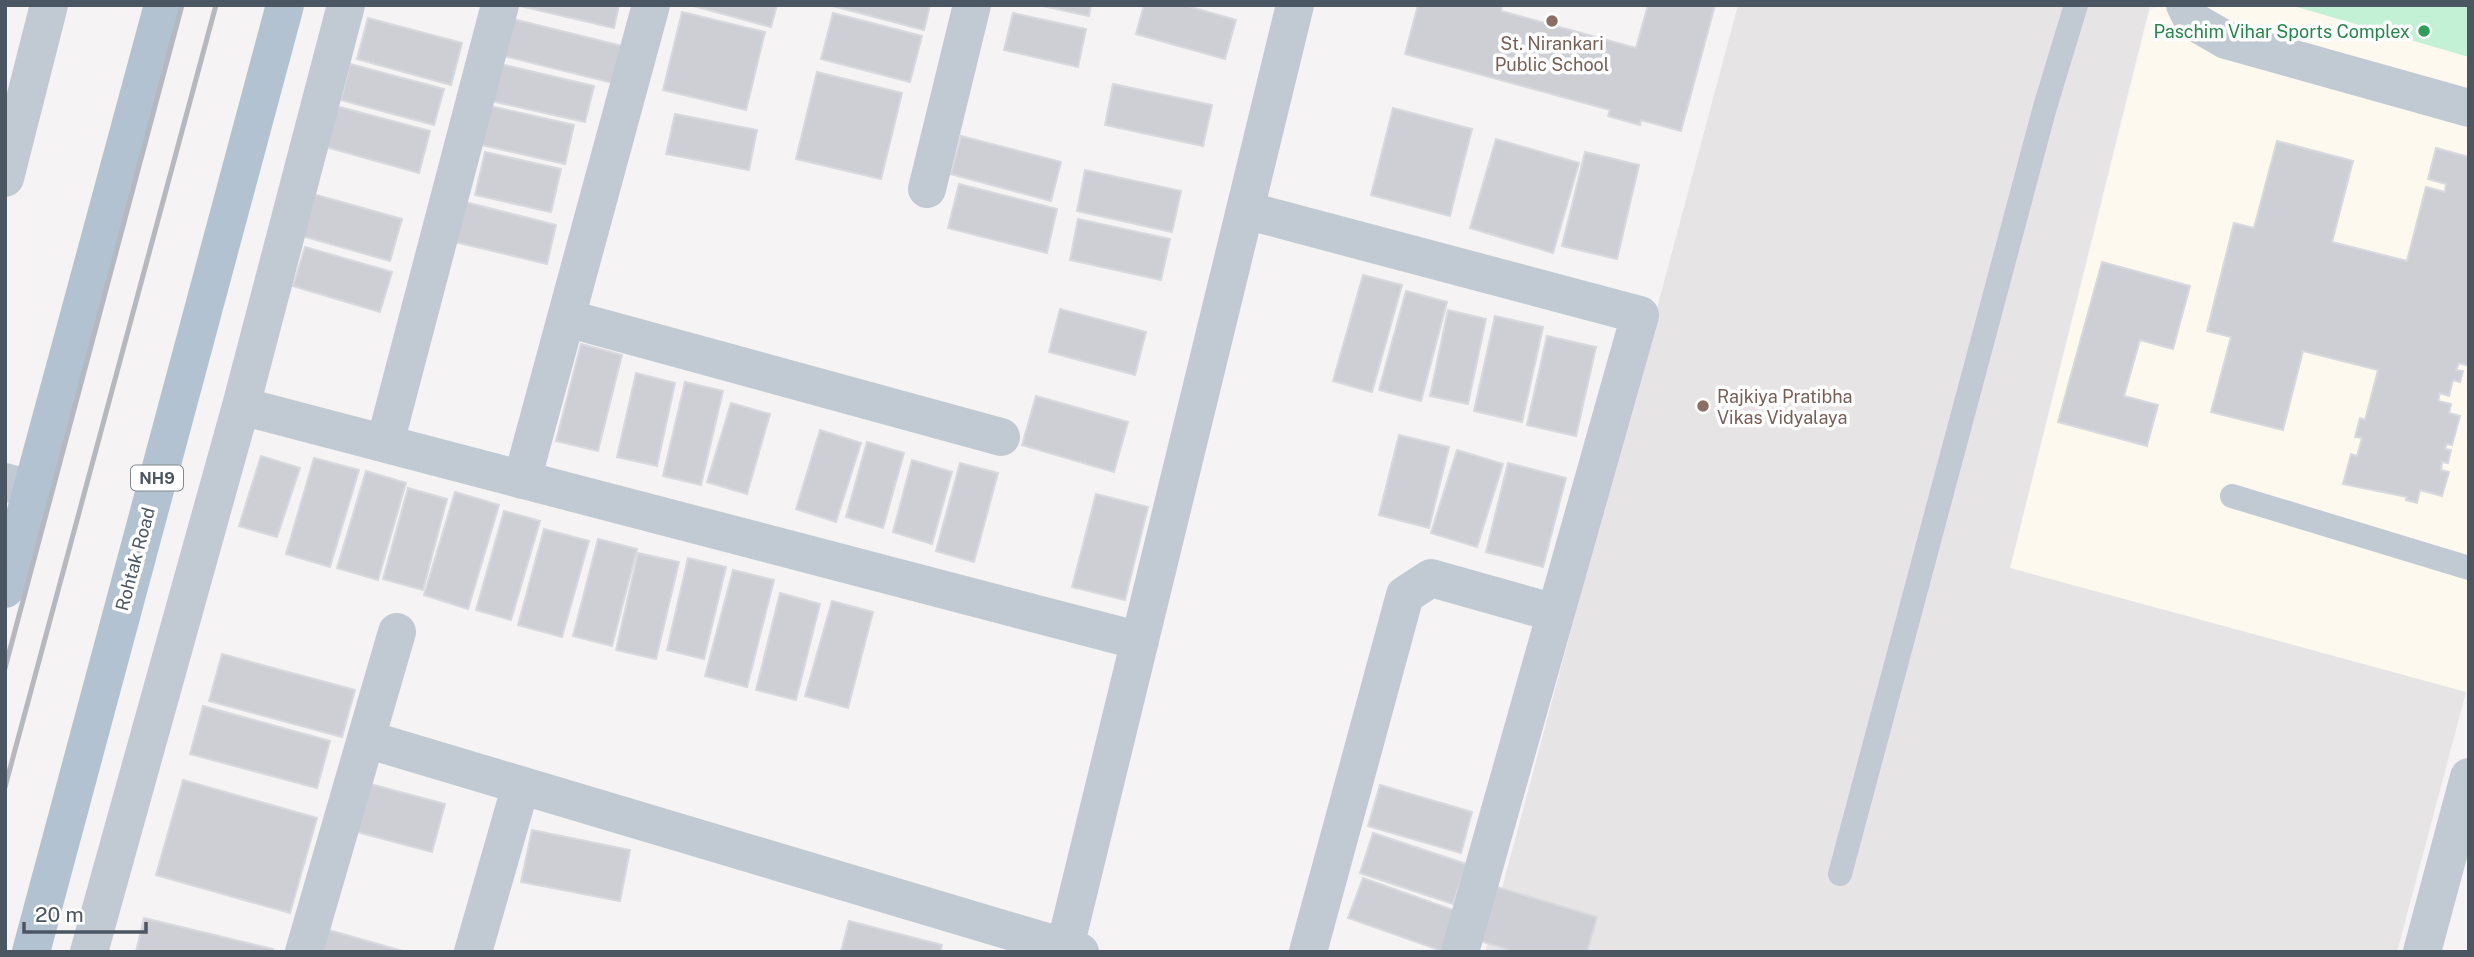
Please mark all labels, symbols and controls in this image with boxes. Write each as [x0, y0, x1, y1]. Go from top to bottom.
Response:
marker: St. Nirankari Public School [1544, 13, 1560, 29]
place label: Paschim Vihar Sports Complex [2154, 21, 2410, 42]
marker: Paschim Vihar Sports Complex [2416, 23, 2432, 39]
place label: St. Nirankari Public School [1495, 33, 1609, 75]
place label: Rajkiya Pratibha Vikas Vidyalaya [1717, 386, 1852, 428]
marker: Rajkiya Pratibha Vikas Vidyalaya [1695, 398, 1711, 414]
road number: NH9 [131, 466, 183, 491]
street label: Rohtak Road [111, 505, 159, 613]
scale bar [24, 890, 147, 934]
text: 20 m [35, 902, 84, 927]

